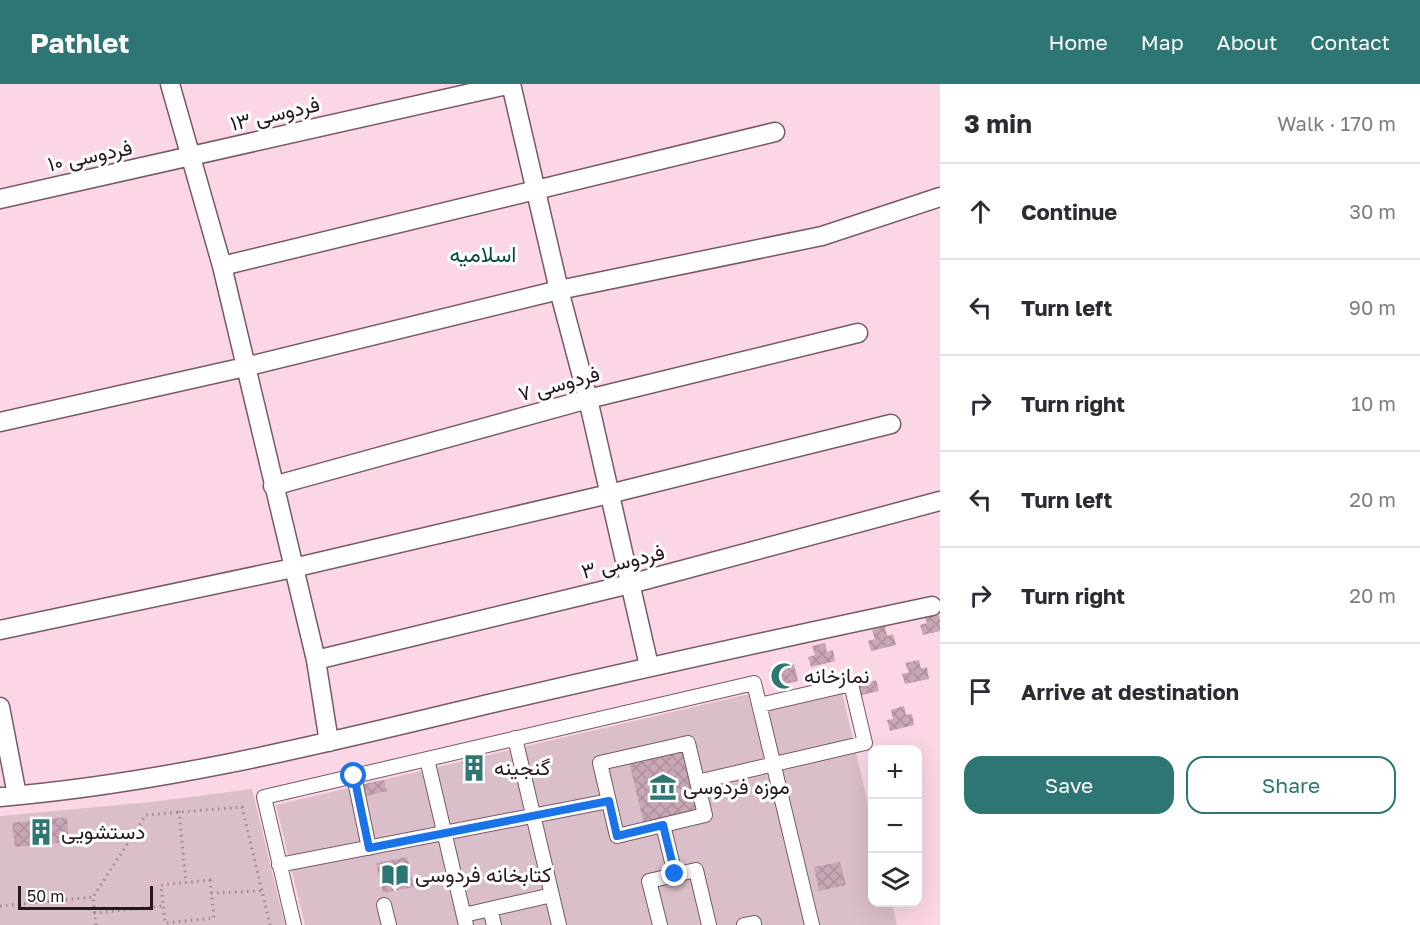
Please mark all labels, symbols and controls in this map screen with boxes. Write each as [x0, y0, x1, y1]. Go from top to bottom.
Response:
text: Pathlet [30, 26, 130, 59]
text: Home [1048, 29, 1108, 55]
text: Map [1141, 29, 1184, 55]
text: About [1217, 29, 1277, 55]
text: Contact [1310, 29, 1390, 55]
street label: فردوسی ۱۳ [228, 90, 322, 137]
text: 3 min [964, 108, 1032, 139]
text: Walk · 170 m [1277, 111, 1396, 135]
street label: فردوسی ۱۰ [45, 133, 135, 178]
icon: ahead [964, 195, 997, 228]
text: Continue [1021, 198, 1117, 225]
text: 30 m [1349, 199, 1396, 223]
district label: اسلامیه [450, 240, 516, 267]
icon: left [964, 291, 997, 324]
text: Turn left [1021, 294, 1112, 321]
text: 90 m [1349, 295, 1396, 319]
street label: فردوسی ۷ [515, 360, 603, 407]
icon: right [964, 387, 997, 420]
text: Turn right [1021, 390, 1125, 417]
text: 10 m [1351, 391, 1396, 415]
icon: left [964, 483, 997, 516]
text: Turn left [1021, 486, 1112, 513]
text: 20 m [1349, 487, 1396, 511]
street label: فردوسی ۳ [579, 538, 667, 585]
icon: right [964, 579, 997, 612]
text: Turn right [1021, 582, 1125, 609]
text: 20 m [1349, 583, 1396, 607]
mosque icon: نمازخانه [769, 661, 799, 691]
place label: نمازخانه [804, 662, 870, 689]
icon: arrive [964, 675, 997, 708]
text: Arrive at destination [1021, 678, 1239, 705]
map controls [868, 745, 922, 907]
button: + [868, 745, 922, 799]
building icon: گنجینه [459, 753, 489, 783]
place label: گنجینه [494, 754, 550, 780]
button: Save [964, 756, 1174, 814]
button: Share [1186, 756, 1396, 814]
route start [340, 762, 366, 788]
museum icon: موزه فردوسی [648, 772, 678, 802]
place label: موزه فردوسی [683, 773, 790, 800]
button: − [868, 799, 922, 853]
building icon: دستشویی [26, 817, 56, 847]
place label: دستشویی [61, 818, 145, 845]
button: layers [868, 853, 922, 907]
library icon: کتابخانه فردوسی [380, 860, 410, 890]
route end [661, 860, 687, 886]
place label: کتابخانه فردوسی [415, 861, 552, 888]
scale bar [18, 883, 153, 910]
text: 50 m [27, 886, 64, 906]

